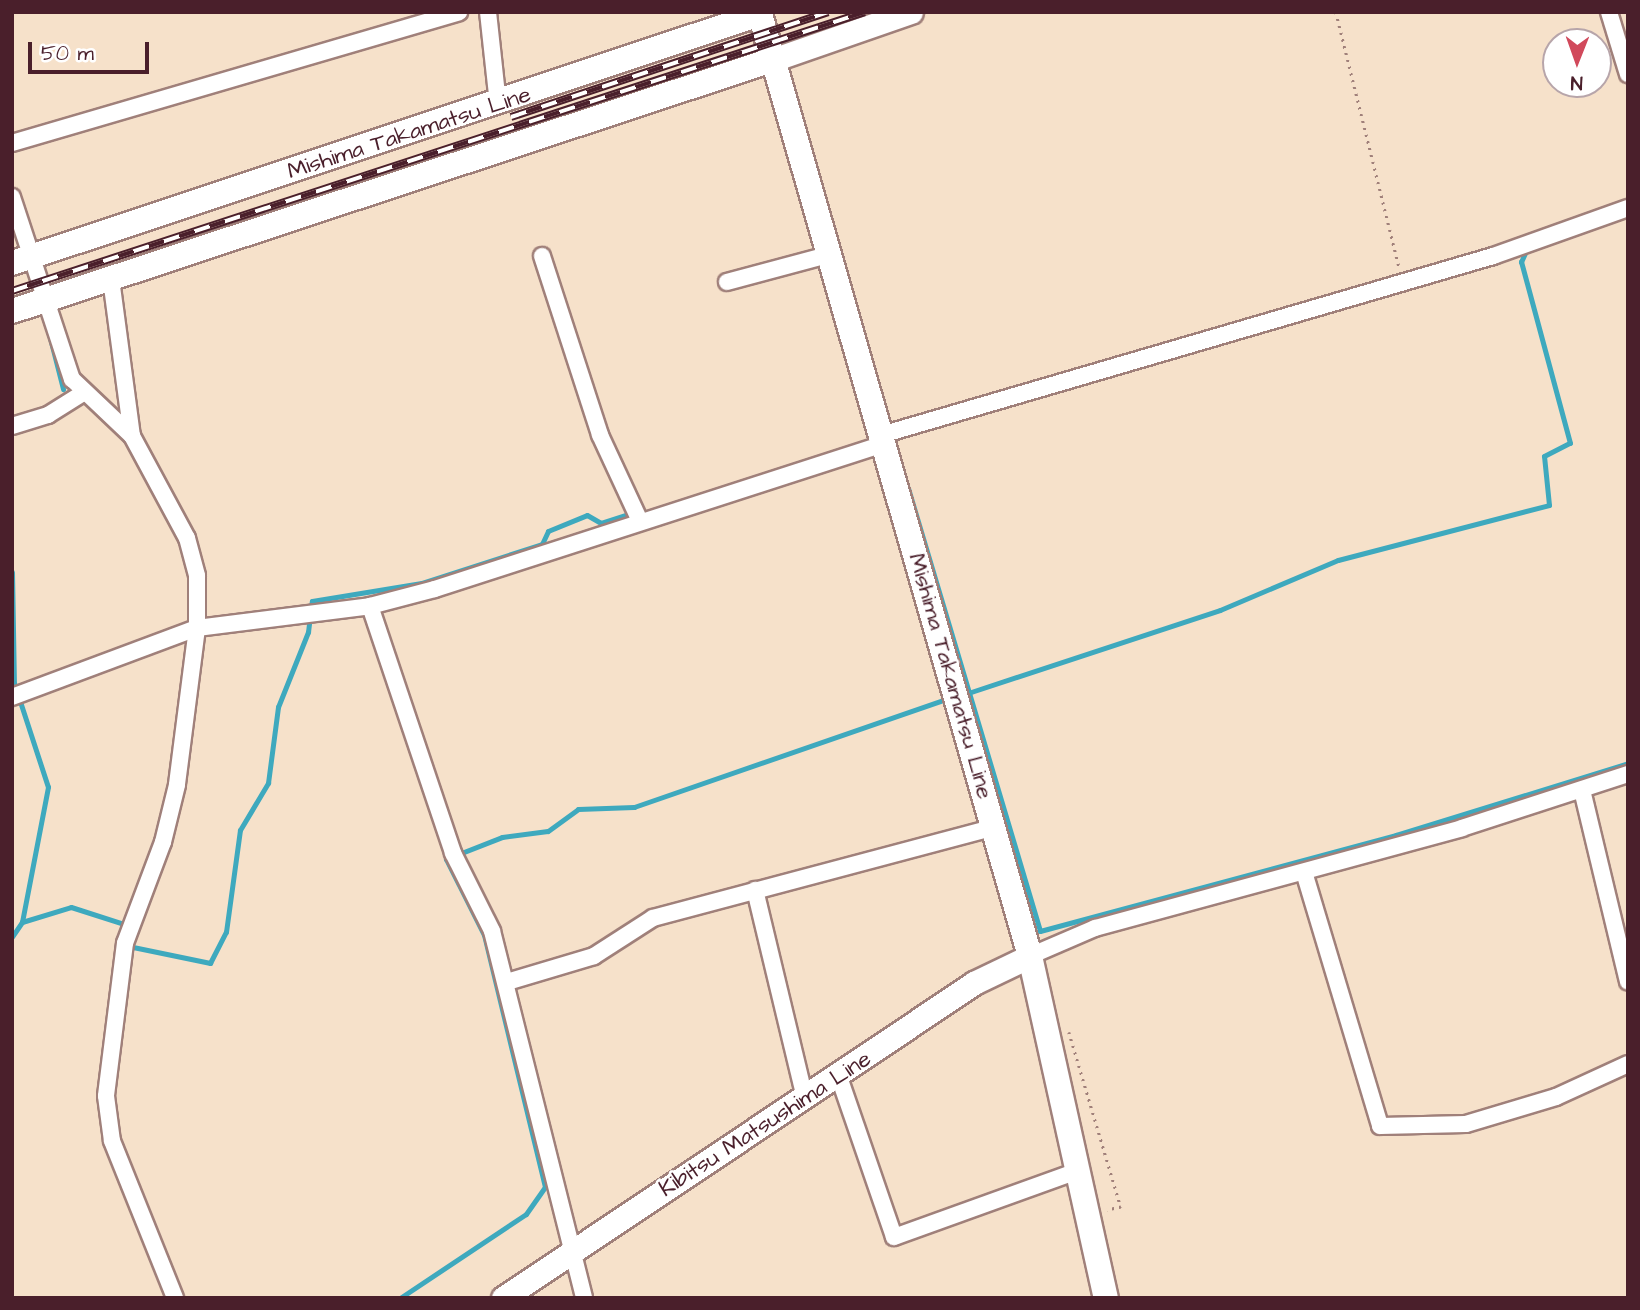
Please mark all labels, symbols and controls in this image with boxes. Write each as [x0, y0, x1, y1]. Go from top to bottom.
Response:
scale bar [32, 28, 152, 72]
north arrow [1542, 28, 1612, 98]
text: 50 m [41, 39, 94, 68]
text: N [1570, 69, 1583, 96]
street label: Mishima Takamatsu Line [284, 81, 534, 185]
street label: Mishima Takamatsu Line [903, 550, 999, 802]
street label: Kibitsu Matsushima Line [654, 1045, 876, 1203]

